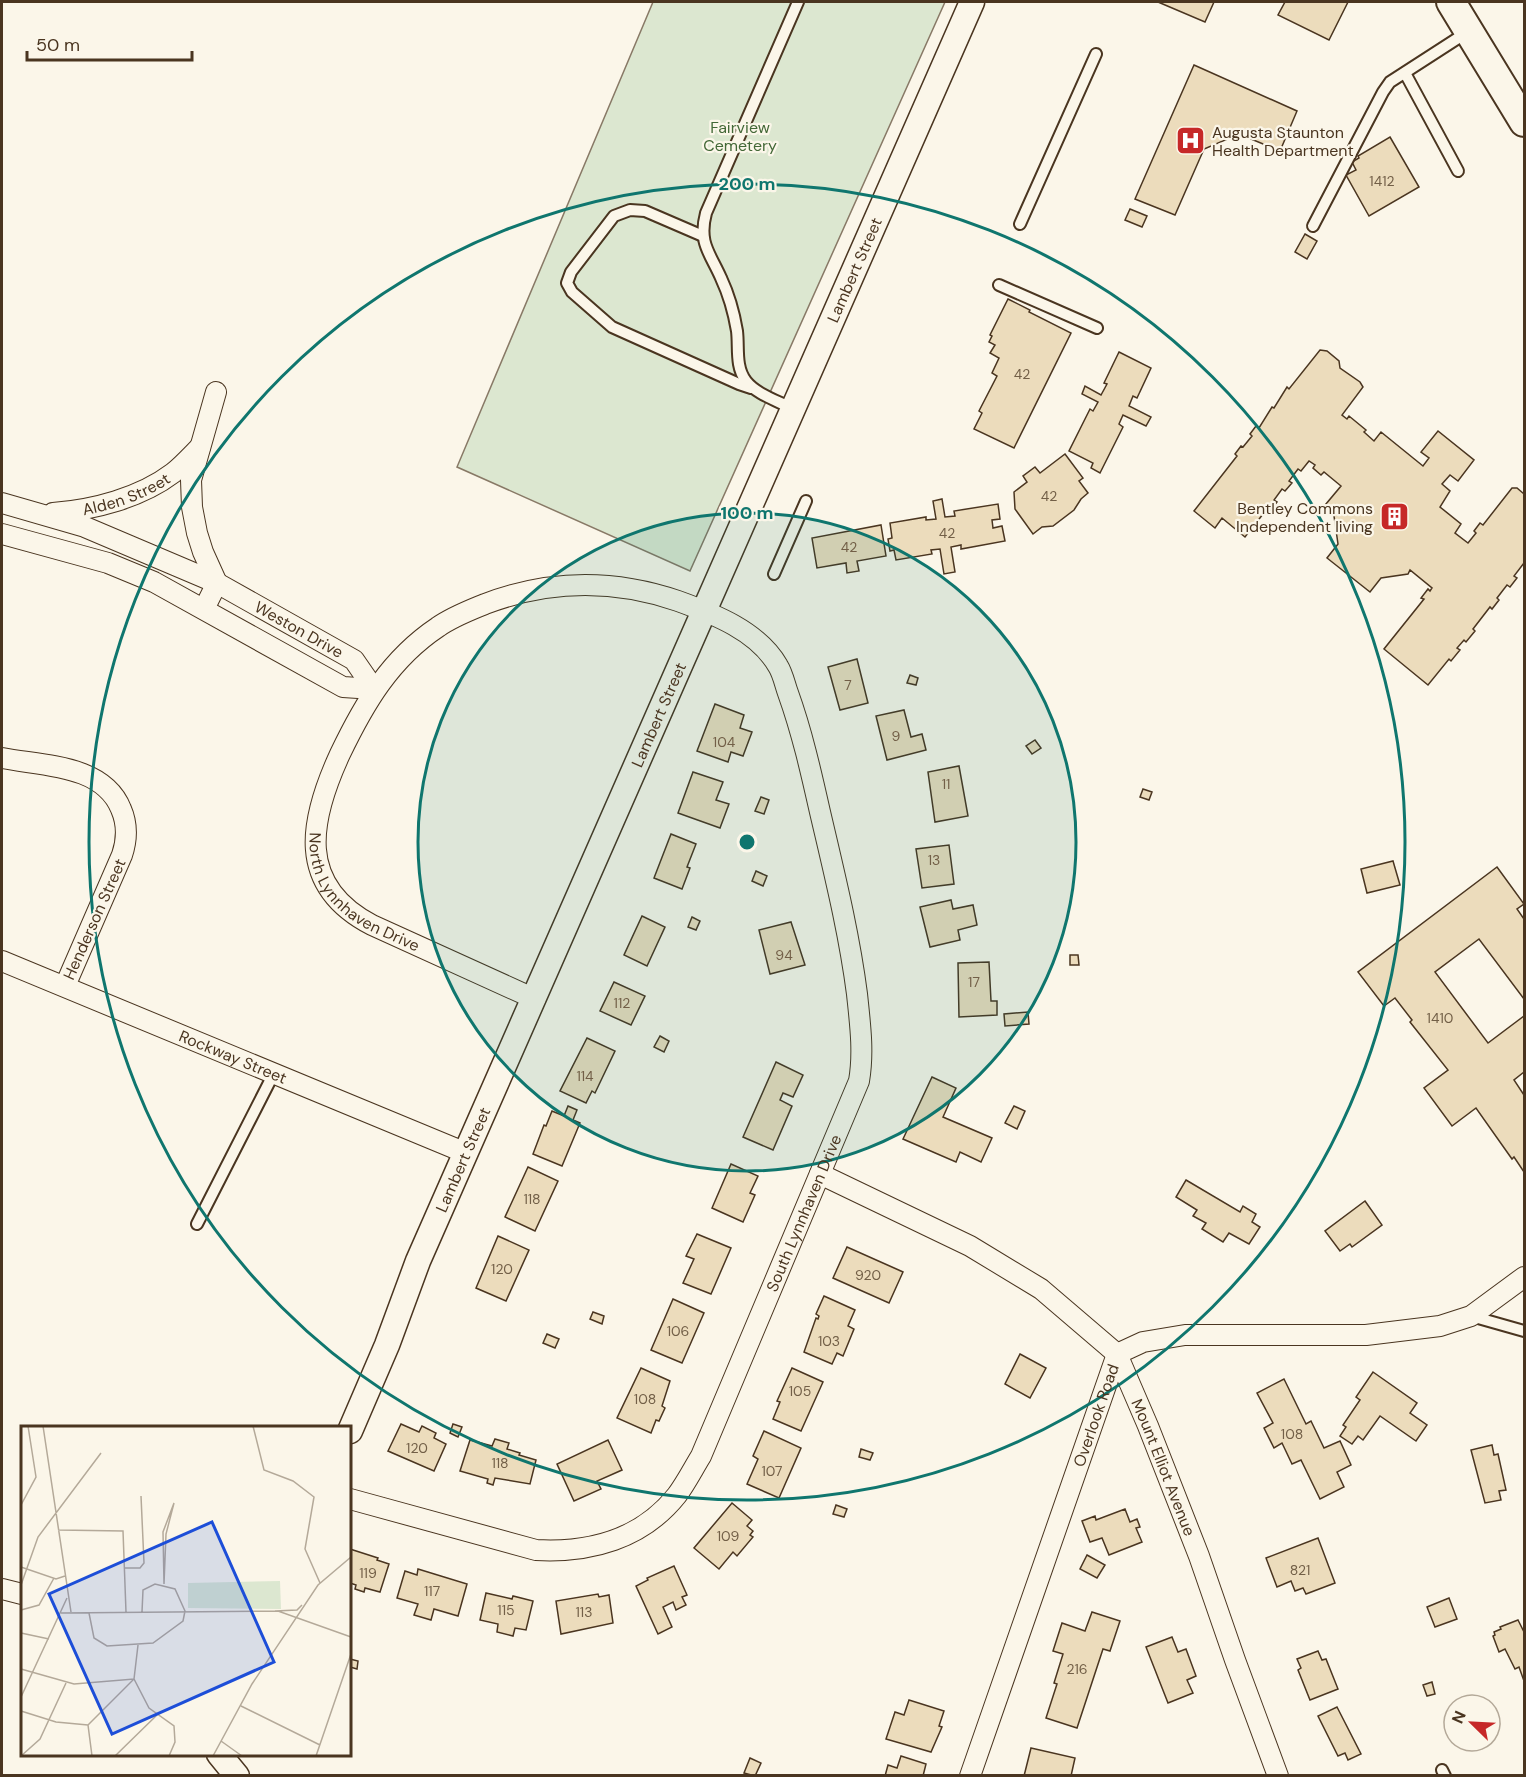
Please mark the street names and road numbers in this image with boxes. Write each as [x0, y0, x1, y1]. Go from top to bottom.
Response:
street label: Lambert Street [822, 214, 887, 326]
street label: Alden Street [81, 468, 174, 520]
street label: Weston Drive [251, 596, 347, 663]
street label: Lambert Street [627, 659, 691, 771]
street label: North Lynnhaven Drive [305, 832, 423, 956]
street label: Henderson Street [58, 855, 131, 983]
street label: Rockway Street [176, 1025, 290, 1089]
street label: Lambert Street [431, 1104, 495, 1215]
street label: South Lynnhaven Drive [761, 1131, 846, 1295]
street label: Overlook Road [1069, 1361, 1124, 1470]
street label: Mount Elliot Avenue [1127, 1396, 1200, 1539]

